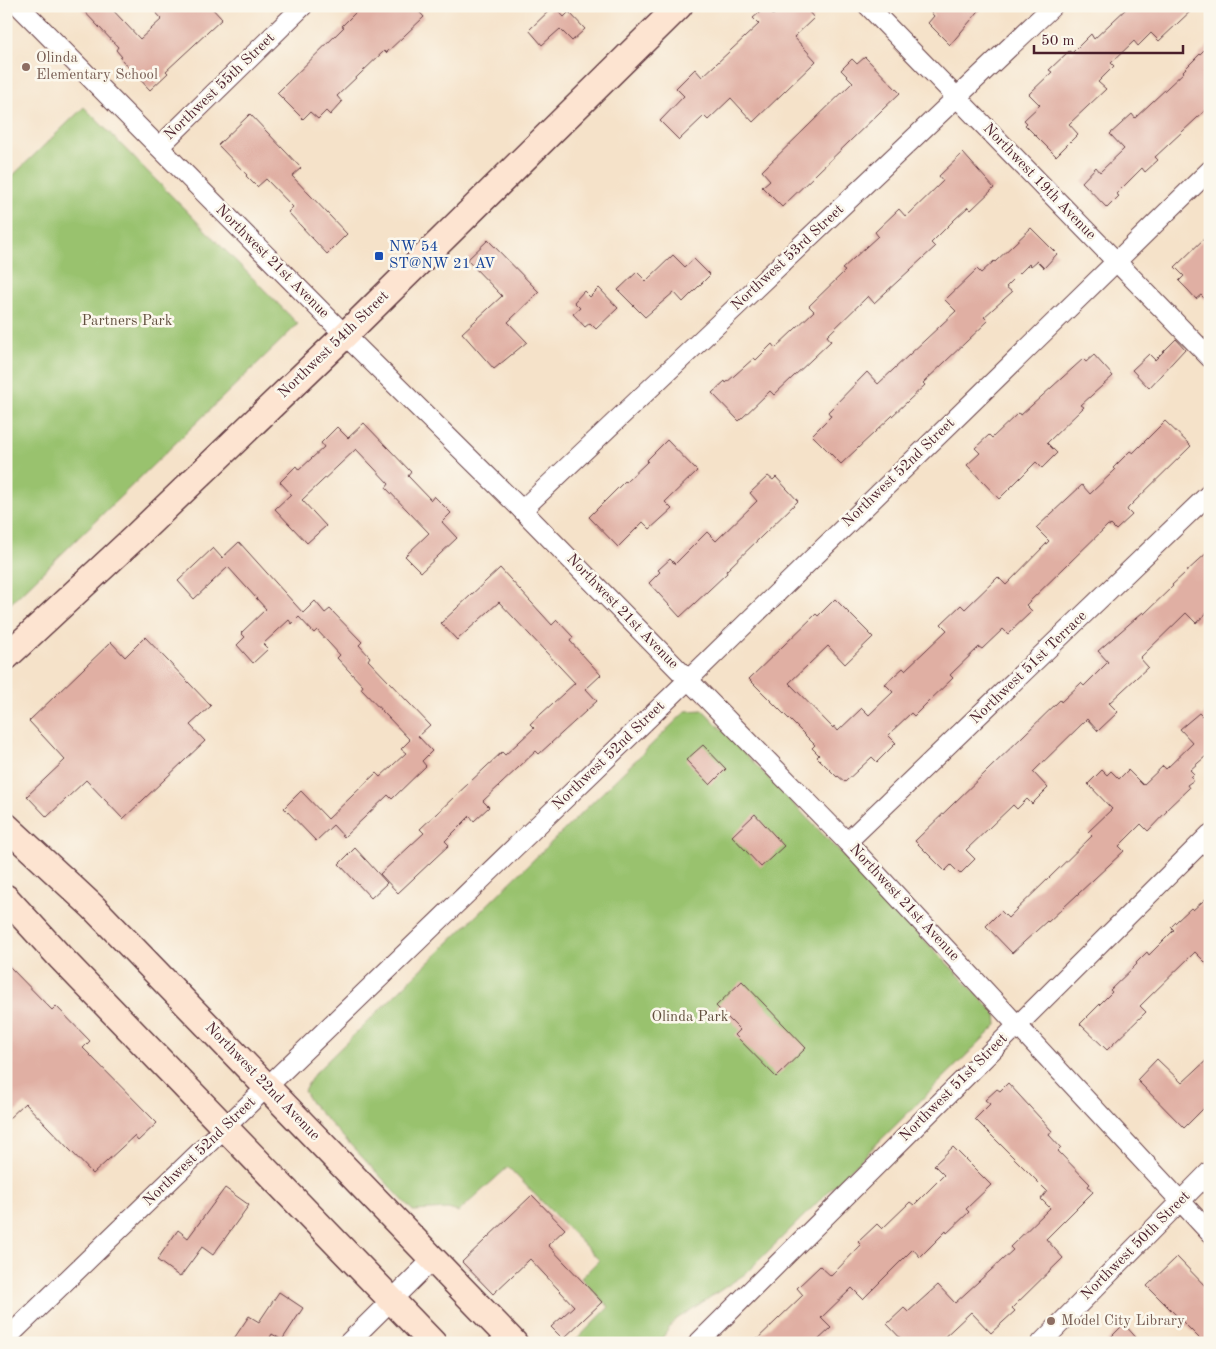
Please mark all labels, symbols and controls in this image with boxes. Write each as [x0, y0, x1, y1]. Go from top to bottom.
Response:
scale bar [1034, 22, 1182, 54]
street label: Northwest 55th Street [162, 31, 278, 143]
text: 50 m [1041, 34, 1075, 49]
place label: Olinda Elementary School [36, 51, 158, 83]
marker: Olinda Elementary School [20, 61, 32, 73]
street label: Northwest 19th Avenue [980, 121, 1098, 243]
street label: Northwest 21st Avenue [212, 202, 332, 322]
street label: Northwest 53rd Street [729, 202, 847, 314]
place label: NW 54 ST@NW 21 AV [389, 240, 496, 272]
marker: NW 54 ST@NW 21 AV [373, 250, 385, 262]
street label: Northwest 54th Street [276, 289, 392, 401]
park label: Partners Park [81, 314, 173, 329]
street label: Northwest 52nd Street [840, 416, 958, 530]
street label: Northwest 21st Avenue [563, 552, 681, 672]
street label: Northwest 51st Terrace [968, 609, 1090, 727]
street label: Northwest 52nd Street [550, 699, 668, 813]
street label: Northwest 21st Avenue [846, 842, 962, 964]
park label: Olinda Park [651, 1010, 729, 1025]
street label: Northwest 22nd Avenue [202, 1020, 322, 1144]
street label: Northwest 51st Street [897, 1031, 1011, 1145]
street label: Northwest 52nd Street [141, 1095, 259, 1209]
street label: Northwest 50th Street [1079, 1189, 1193, 1303]
place label: Model City Library [1061, 1314, 1185, 1329]
marker: Model City Library [1045, 1315, 1057, 1327]

